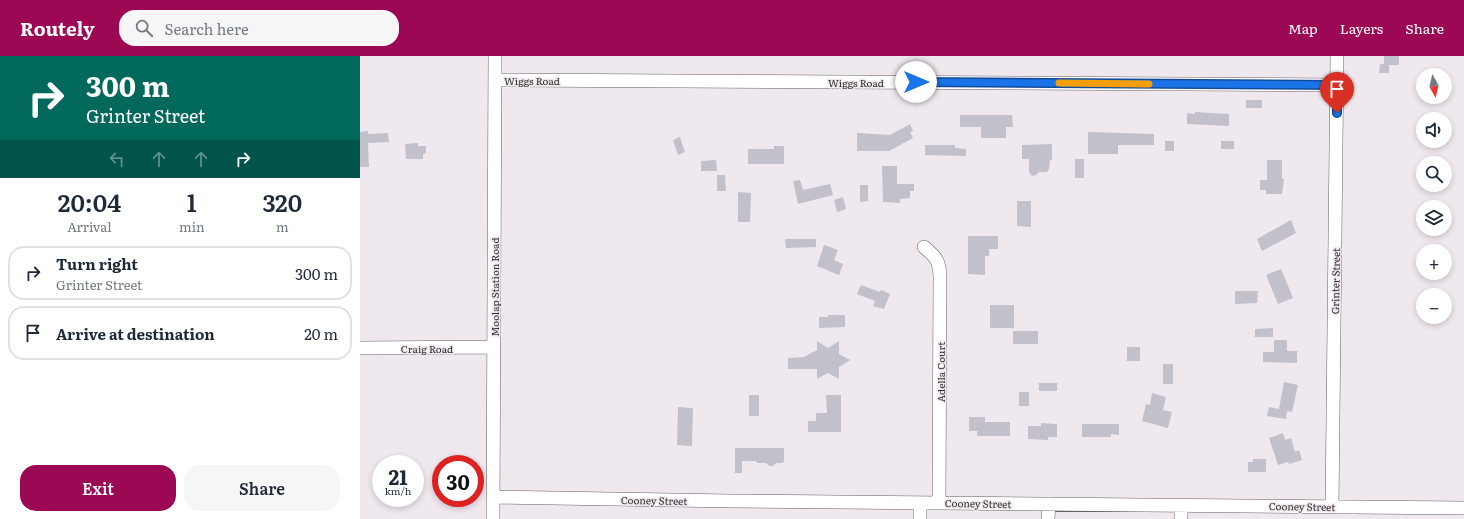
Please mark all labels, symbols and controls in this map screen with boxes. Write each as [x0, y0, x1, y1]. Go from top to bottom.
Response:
search box [119, 10, 399, 46]
text: Routely [20, 14, 95, 42]
icon: search [133, 17, 155, 39]
text: Search here [165, 17, 249, 40]
text: Map [1288, 18, 1318, 38]
text: Layers [1340, 18, 1383, 38]
text: Share [1405, 18, 1444, 38]
position arrow [895, 61, 937, 103]
text: 300 m [86, 64, 170, 106]
north arrow [1416, 68, 1452, 104]
map controls [1416, 68, 1452, 324]
icon: right [20, 72, 72, 124]
pin [1320, 72, 1354, 113]
street label: Wiggs Road [504, 73, 560, 88]
street label: Wiggs Road [828, 75, 884, 90]
icon: arrive [1326, 78, 1348, 100]
text: Grinter Street [86, 102, 205, 129]
button: sound [1416, 112, 1452, 148]
icon: left [106, 148, 128, 170]
icon: ahead [148, 148, 170, 170]
icon: ahead [190, 148, 212, 170]
icon: right [232, 148, 254, 170]
button: search [1416, 156, 1452, 192]
text: 20:04 [58, 184, 121, 219]
text: 1 [187, 184, 197, 219]
text: 320 [262, 184, 302, 219]
button: layers [1416, 200, 1452, 236]
text: Arrival [67, 217, 112, 236]
text: min [179, 217, 205, 236]
text: m [276, 217, 289, 236]
street label: Moolap Station Road [487, 237, 502, 337]
button: + [1416, 244, 1452, 280]
street label: Grinter Street [1327, 248, 1343, 314]
text: Turn right [56, 252, 138, 275]
icon: right [22, 262, 44, 284]
text: 300 m [295, 262, 338, 285]
text: Grinter Street [56, 275, 142, 294]
button: − [1416, 288, 1452, 324]
icon: arrive [22, 322, 44, 344]
text: Arrive at destination [56, 322, 215, 345]
text: 20 m [304, 322, 338, 345]
street label: Craig Road [401, 341, 453, 356]
street label: Adella Court [933, 342, 948, 402]
speed limit sign: 30 [432, 455, 484, 507]
text: 21 [388, 461, 408, 491]
button: Exit [20, 465, 176, 511]
button: Share [184, 465, 340, 511]
text: km/h [385, 483, 411, 498]
street label: Cooney Street [621, 492, 687, 508]
street label: Cooney Street [945, 495, 1011, 511]
street label: Cooney Street [1269, 498, 1335, 514]

